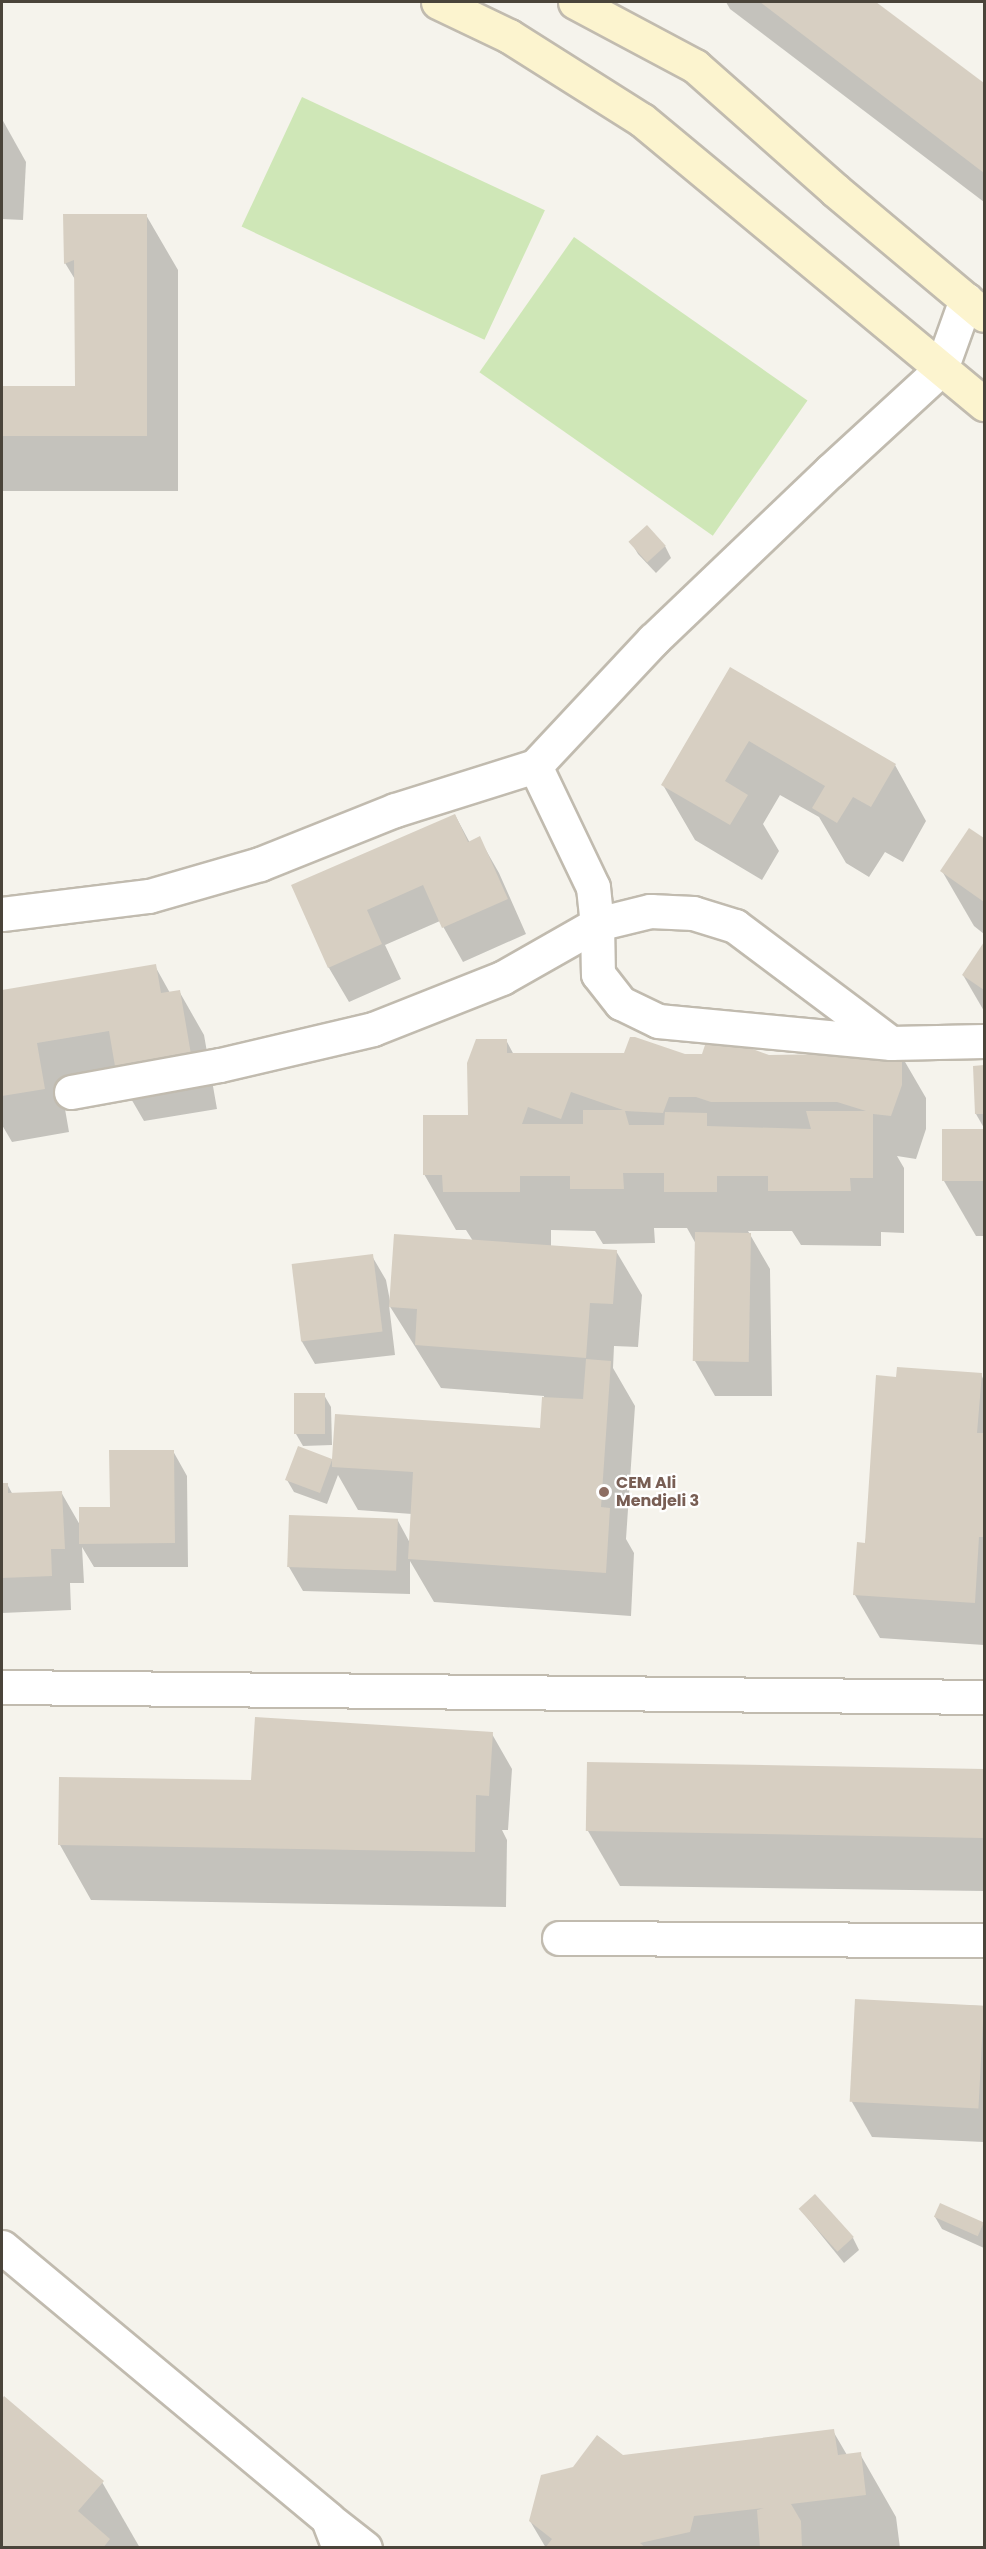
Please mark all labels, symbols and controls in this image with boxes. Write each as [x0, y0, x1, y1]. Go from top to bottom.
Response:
place label: CEM Ali Mendjeli 3 [616, 1473, 699, 1511]
marker: CEM Ali Mendjeli 3 [597, 1485, 611, 1499]

